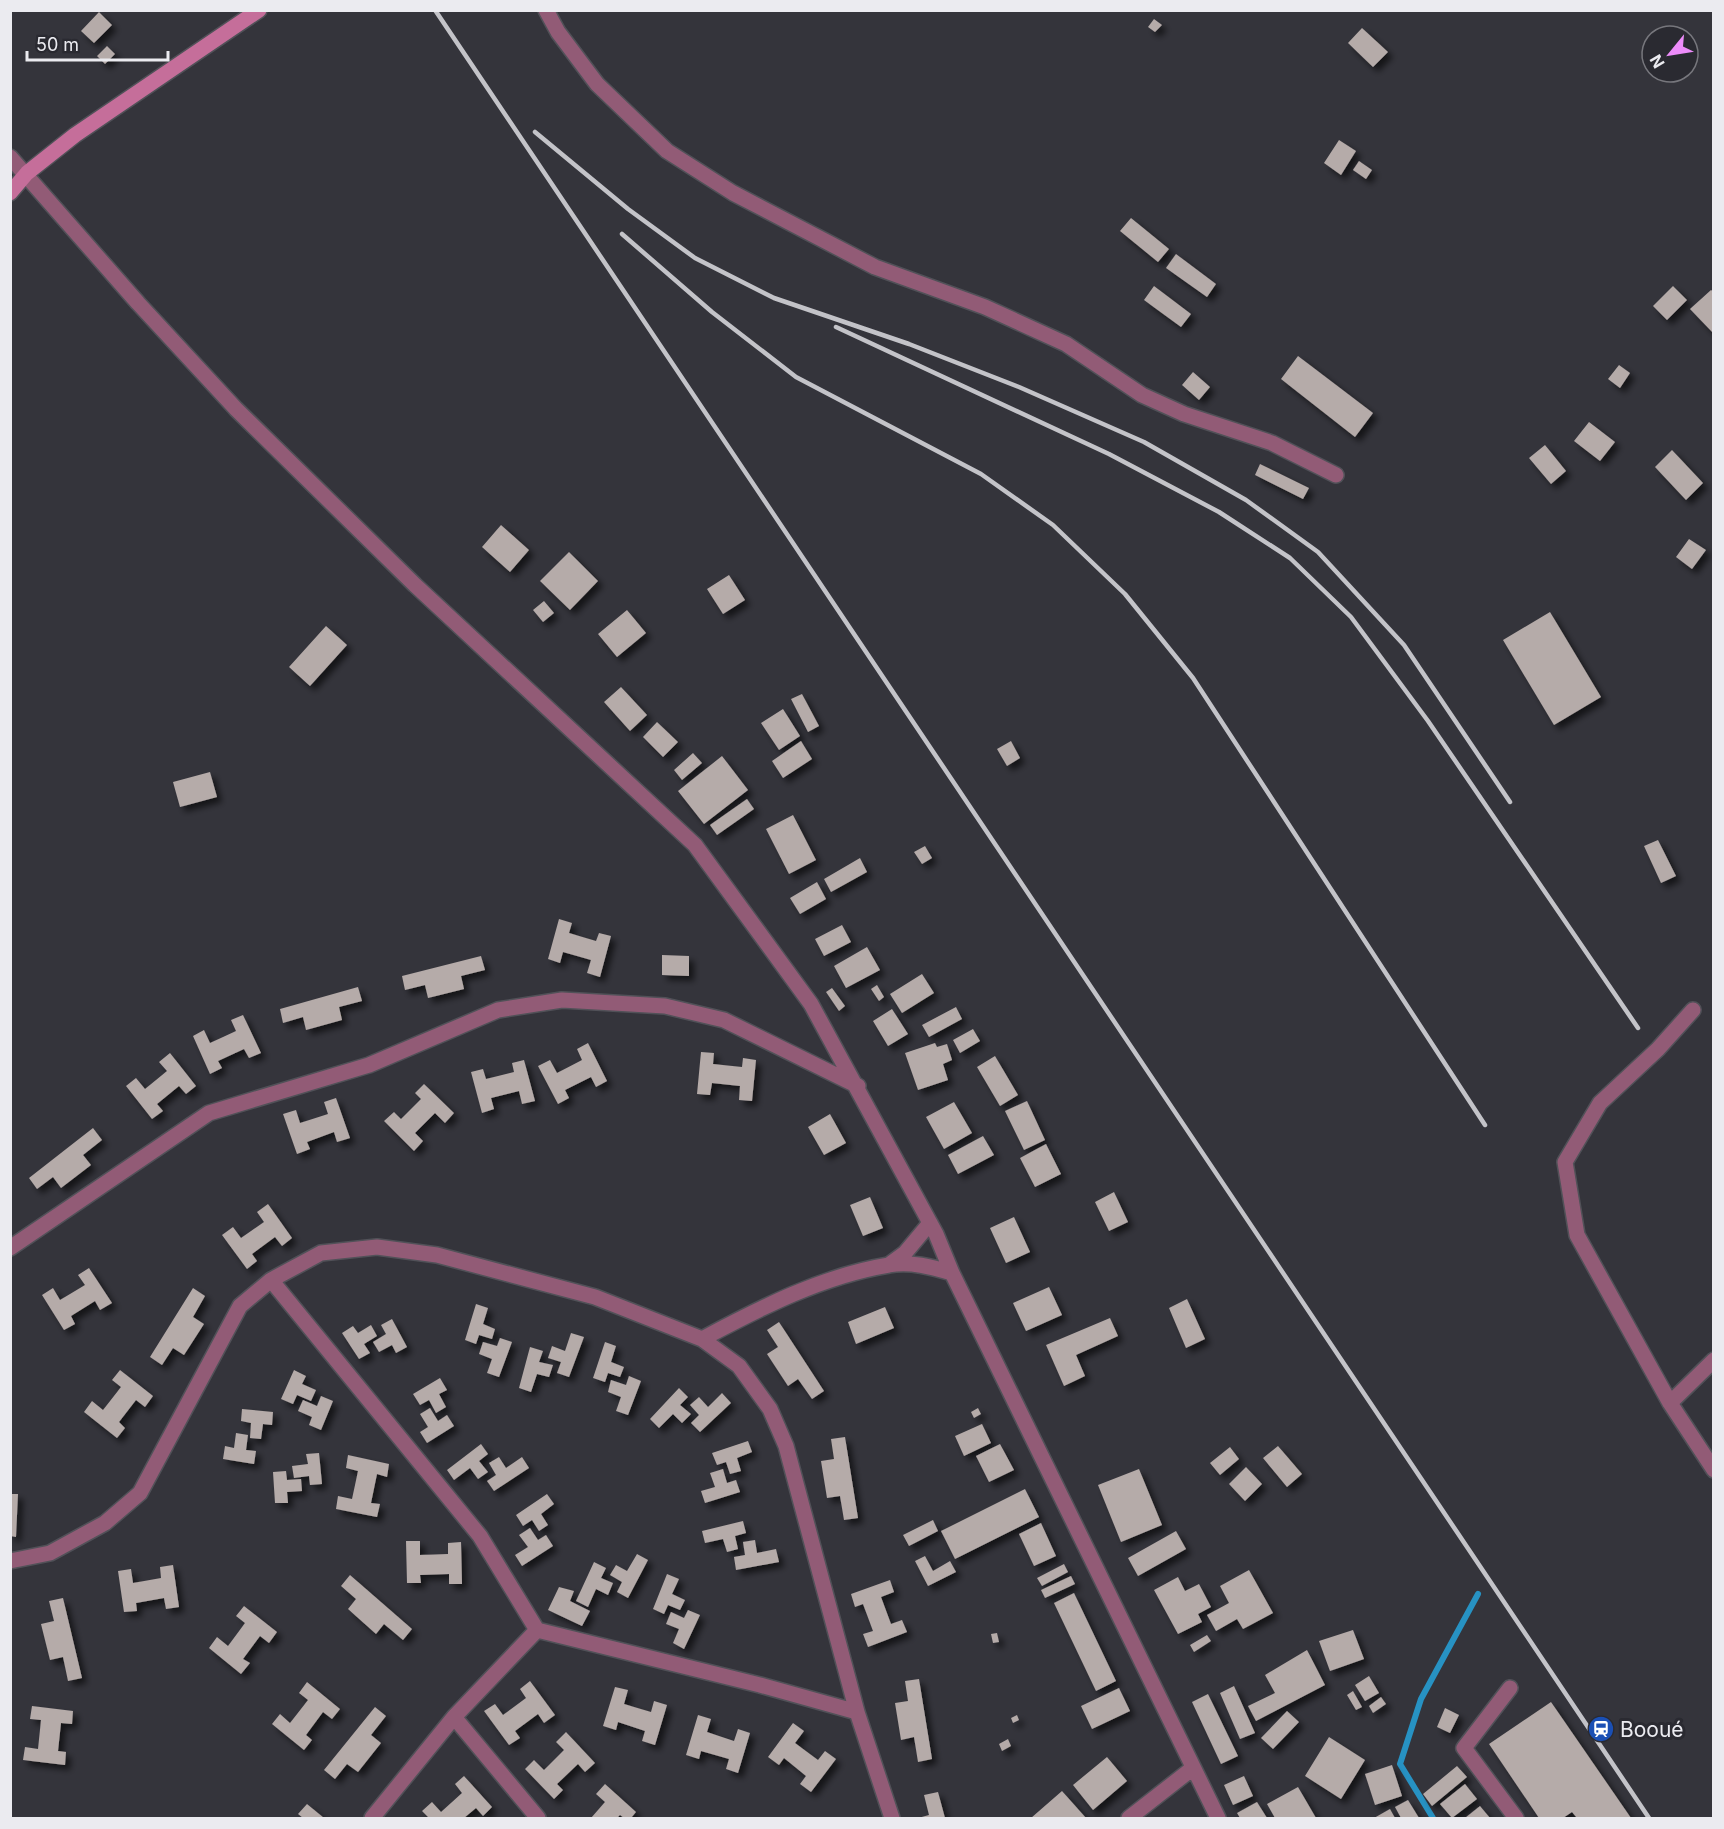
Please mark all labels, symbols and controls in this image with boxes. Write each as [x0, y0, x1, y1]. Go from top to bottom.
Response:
scale bar [27, 24, 168, 62]
north arrow [1640, 24, 1700, 84]
text: 50 m [36, 34, 79, 55]
text: N [1645, 51, 1669, 72]
station icon: Booué [1586, 1714, 1616, 1744]
place label: Booué [1620, 1717, 1684, 1742]

